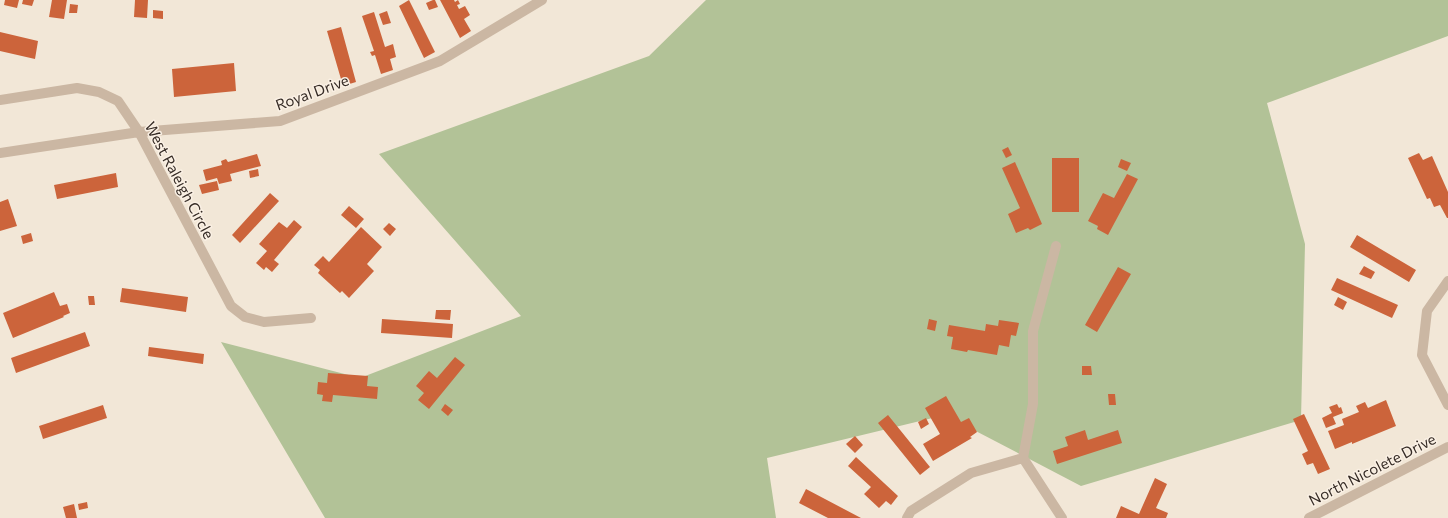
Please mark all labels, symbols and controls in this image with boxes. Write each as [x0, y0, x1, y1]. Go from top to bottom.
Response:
street label: Royal Drive [273, 70, 351, 114]
street label: West Raleigh Circle [142, 118, 218, 242]
street label: North Nicolete Drive [1305, 429, 1439, 509]

